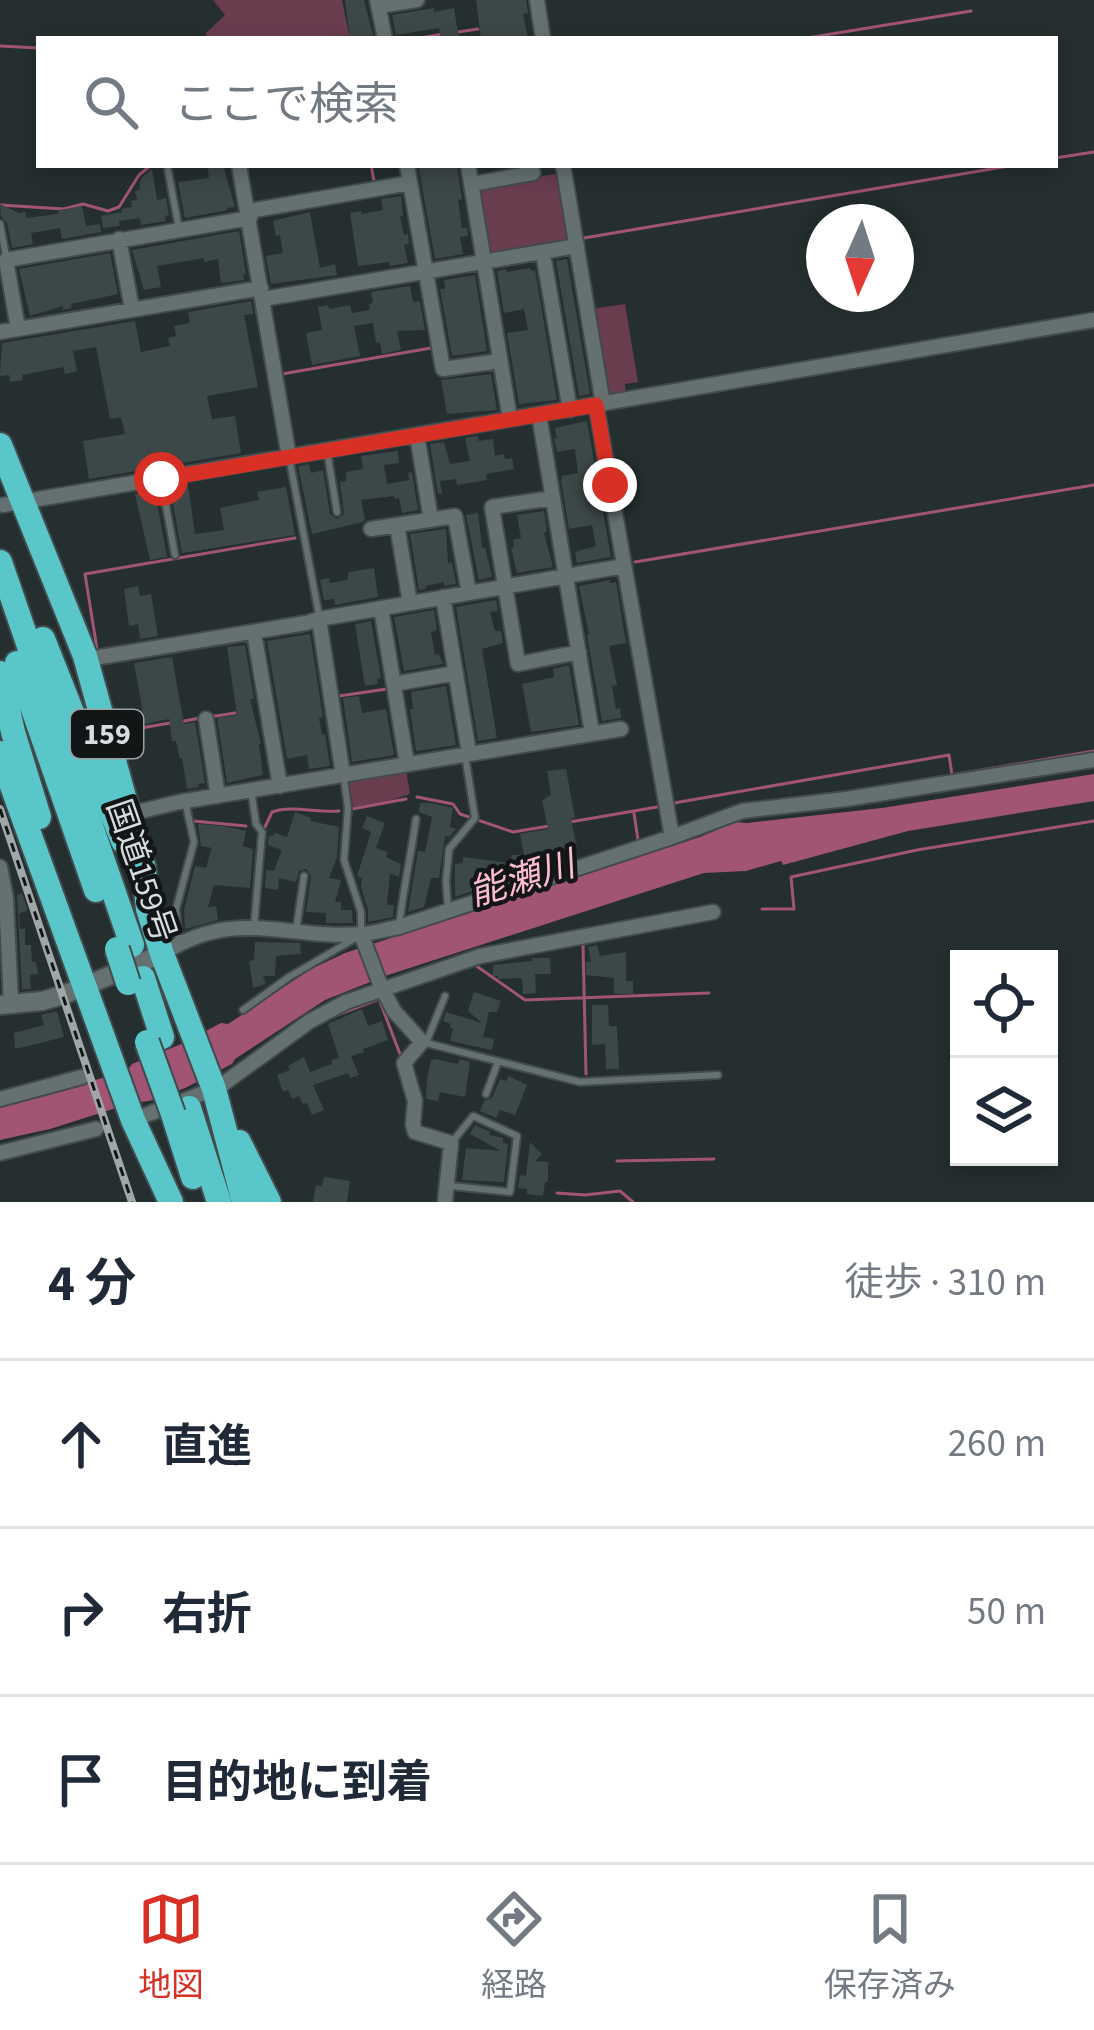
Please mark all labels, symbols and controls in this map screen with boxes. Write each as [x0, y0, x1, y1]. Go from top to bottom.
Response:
search box [36, 36, 1058, 168]
icon: search [78, 69, 144, 135]
text: ここで検索 [174, 73, 399, 137]
north arrow [806, 204, 914, 312]
route start [134, 452, 188, 506]
route end [583, 458, 637, 512]
road number: 159 [71, 710, 143, 758]
street label: 国道159号 [95, 793, 187, 949]
water label: 能瀬川 [463, 838, 585, 919]
map controls [950, 950, 1058, 1166]
button: locate [950, 950, 1058, 1058]
button: layers [950, 1058, 1058, 1166]
text: 4 分 [48, 1248, 136, 1320]
text: 徒歩 · 310 m [844, 1255, 1046, 1311]
icon: ahead [48, 1411, 114, 1477]
text: 直進 [162, 1415, 252, 1479]
text: 260 m [948, 1416, 1046, 1472]
icon: right [48, 1579, 114, 1645]
text: 右折 [162, 1583, 252, 1647]
text: 50 m [967, 1584, 1046, 1640]
icon: arrive [48, 1747, 114, 1813]
text: 目的地に到着 [162, 1751, 432, 1815]
tab: 地図 [138, 1886, 204, 2009]
tab: 経路 [481, 1886, 547, 2009]
tab: 保存済み [824, 1886, 956, 2009]

